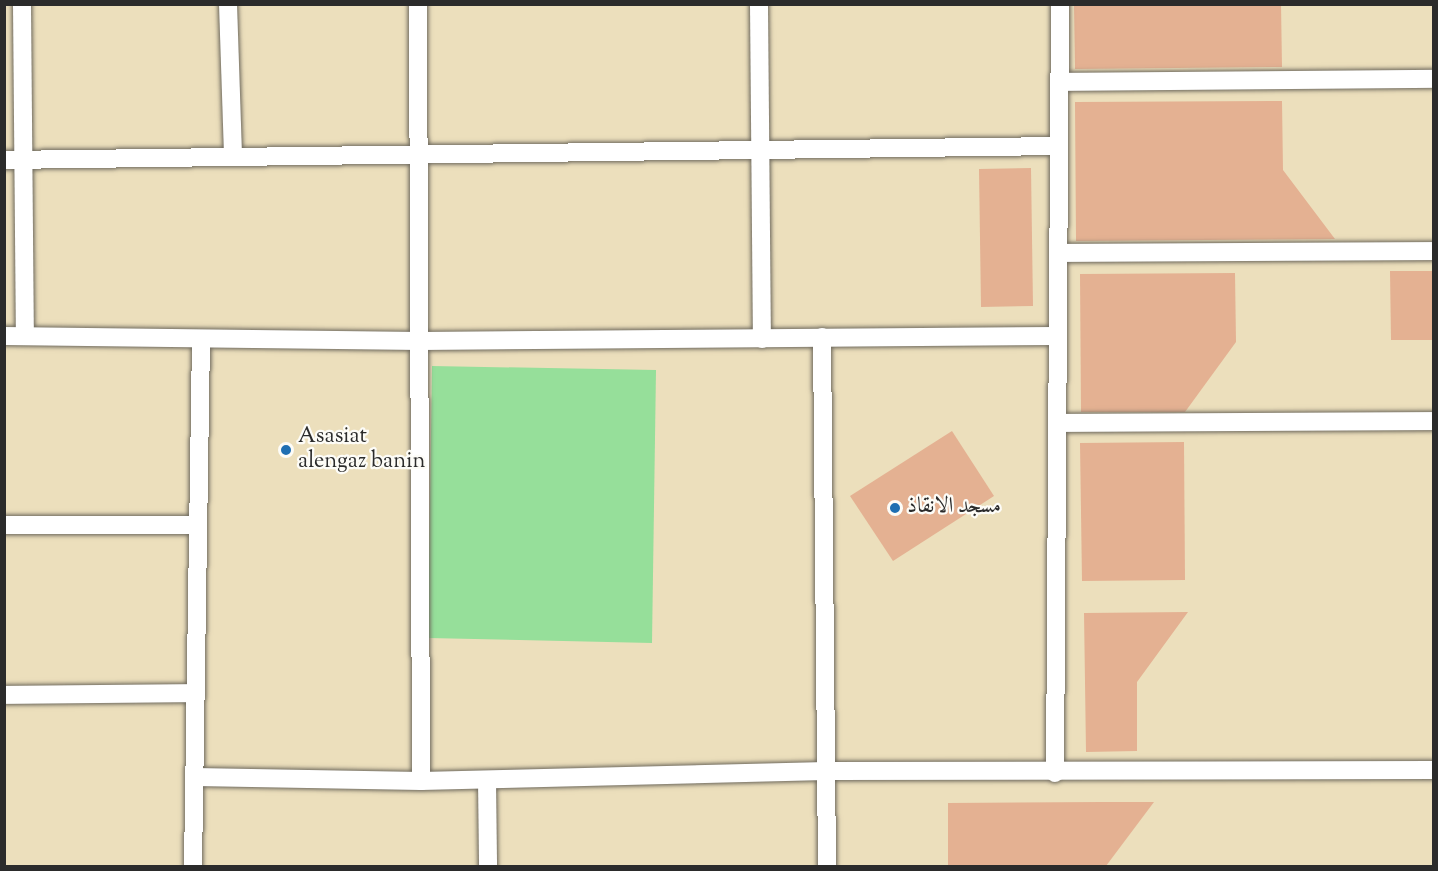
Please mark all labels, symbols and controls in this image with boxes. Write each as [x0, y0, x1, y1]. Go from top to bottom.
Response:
place label: Asasiat alengaz banin [298, 424, 425, 476]
marker: Asasiat alengaz banin [279, 443, 293, 457]
place label: مسجد الانقاذ [907, 495, 1001, 521]
marker: مسجد الانقاذ [888, 501, 902, 515]

